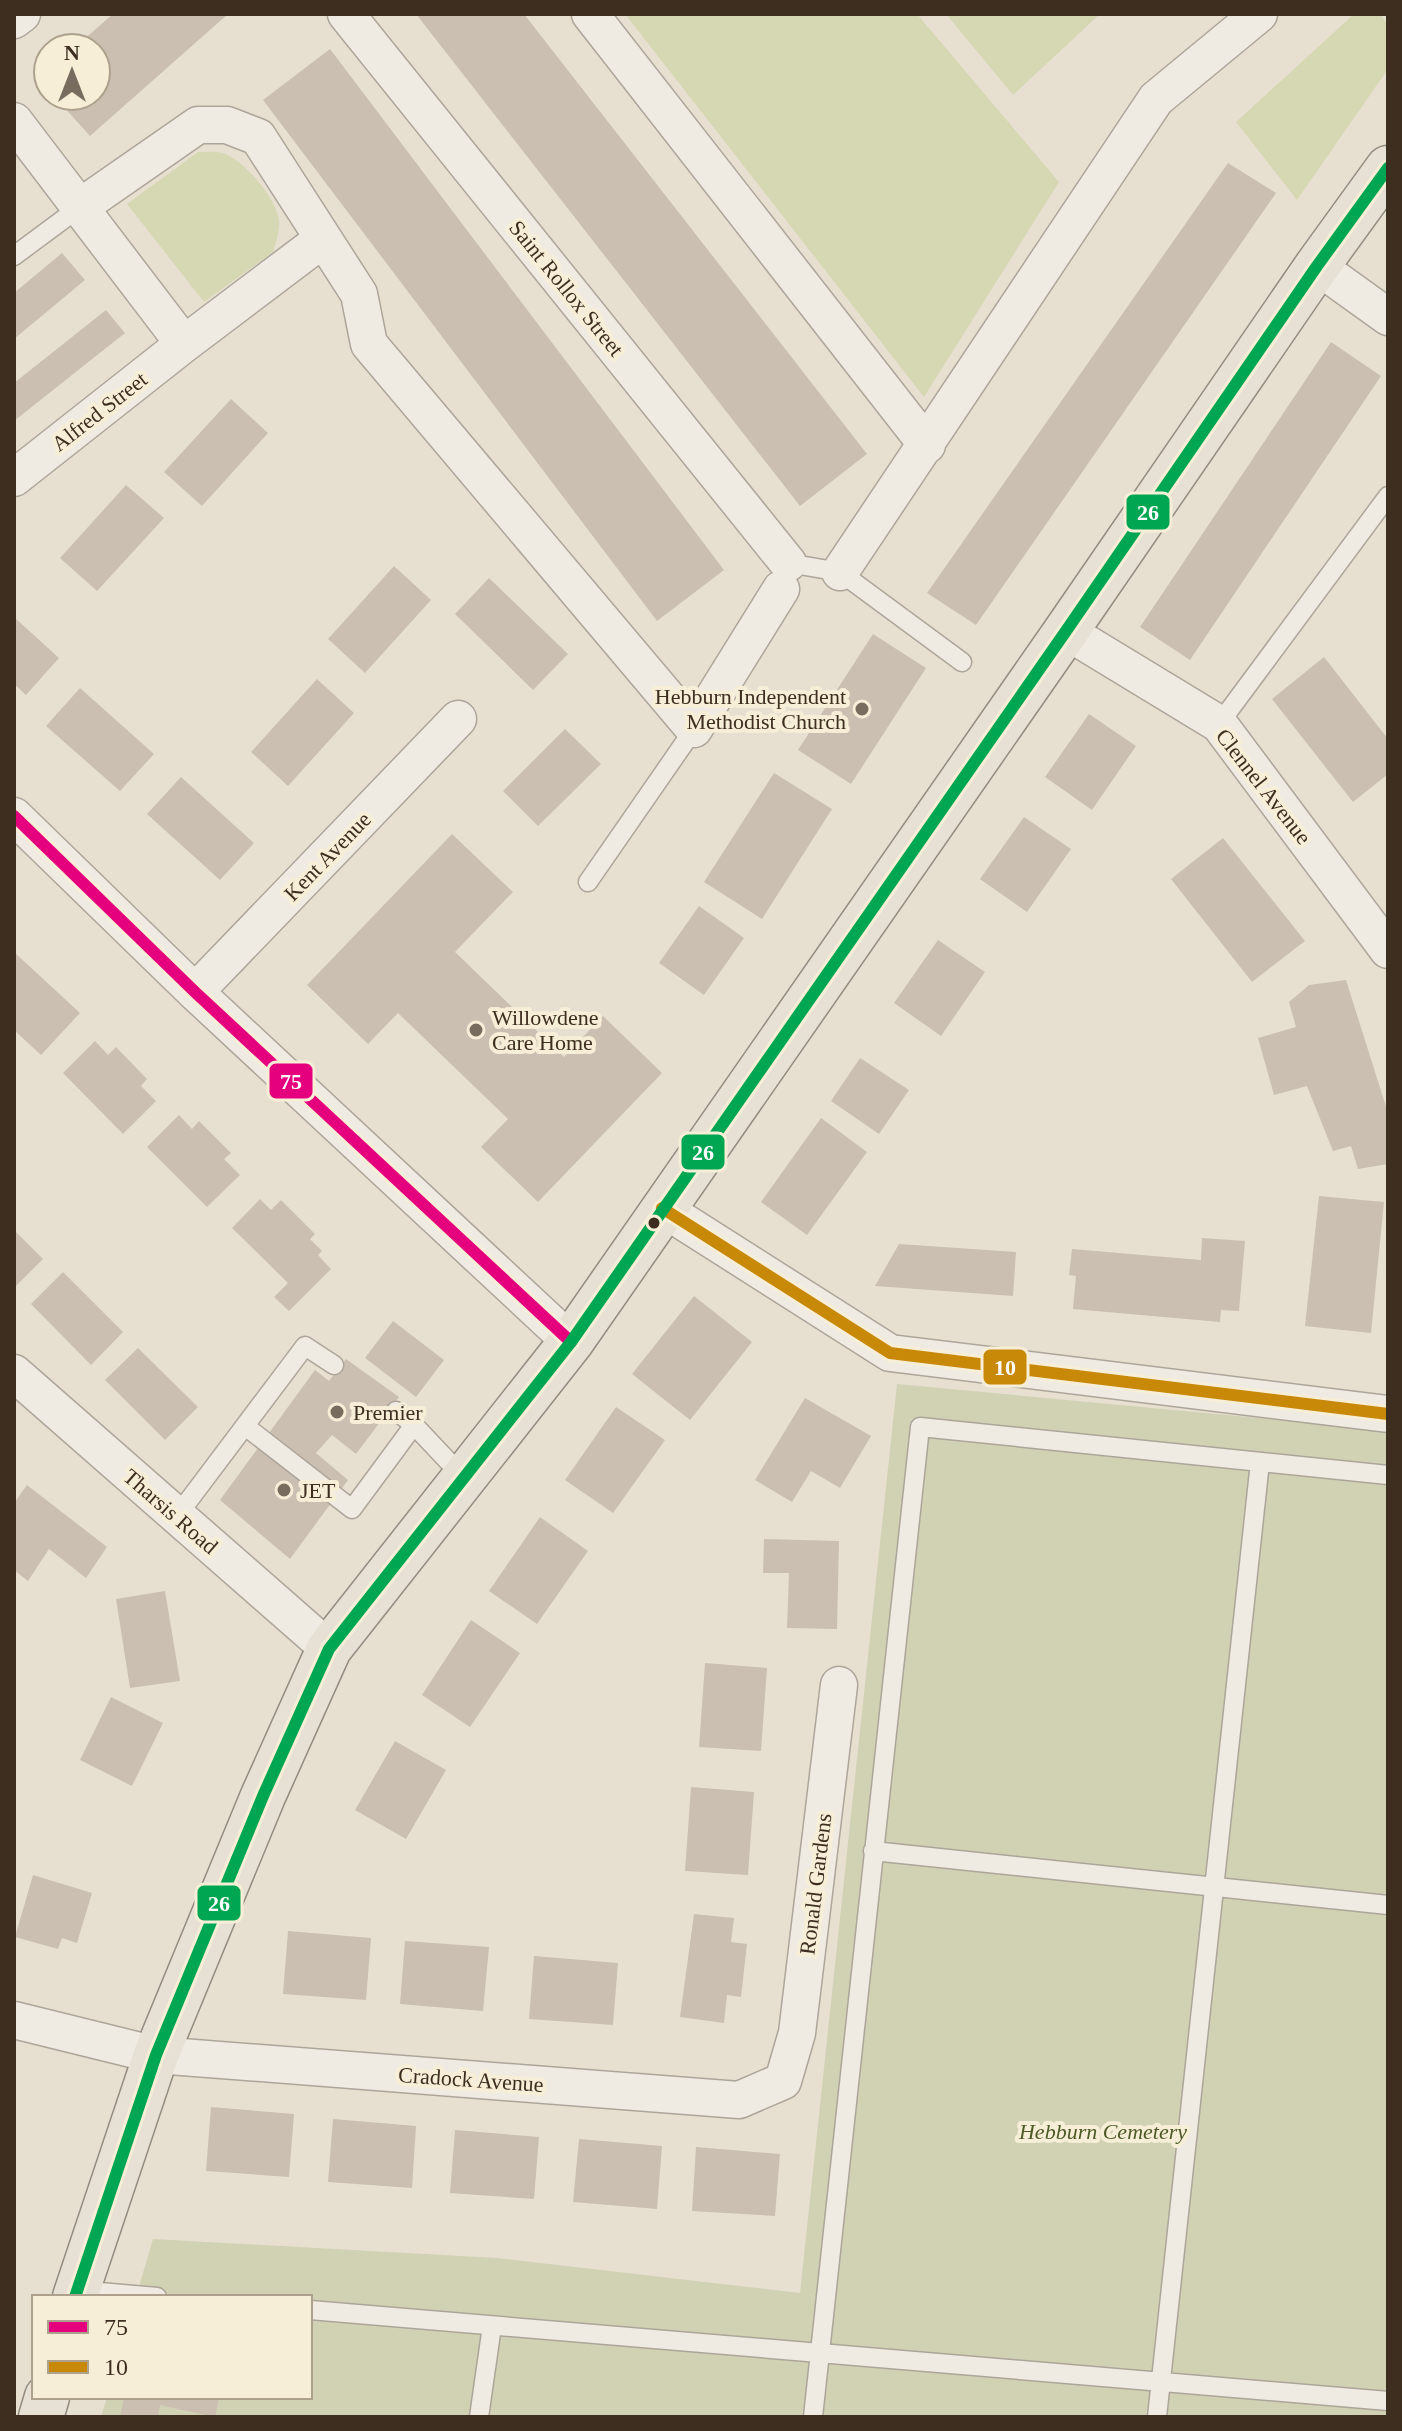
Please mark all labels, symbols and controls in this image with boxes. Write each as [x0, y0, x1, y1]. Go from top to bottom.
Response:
north arrow [32, 32, 112, 112]
text: N [64, 40, 80, 65]
street label: Saint Rollox Street [504, 215, 629, 361]
street label: Alfred Street [47, 366, 152, 456]
line badge: 26 [1125, 493, 1171, 531]
text: 26 [1137, 500, 1159, 525]
place label: Hebburn Independent Methodist Church [655, 684, 846, 734]
marker: Hebburn Independent Methodist Church [853, 700, 871, 718]
street label: Clennel Avenue [1211, 724, 1316, 849]
street label: Kent Avenue [279, 807, 376, 906]
place label: Willowdene Care Home [492, 1005, 599, 1055]
marker: Willowdene Care Home [467, 1021, 485, 1039]
line badge: 75 [268, 1062, 314, 1100]
text: 75 [280, 1069, 302, 1094]
line badge: 26 [680, 1133, 726, 1171]
text: 26 [692, 1140, 714, 1165]
unlabelled marker [646, 1215, 662, 1231]
line badge: 10 [982, 1348, 1028, 1386]
text: 10 [994, 1355, 1016, 1380]
place label: Premier [353, 1400, 423, 1425]
marker: Premier [328, 1403, 346, 1421]
street label: Tharsis Road [118, 1464, 223, 1559]
place label: JET [300, 1478, 336, 1503]
marker: JET [275, 1481, 293, 1499]
street label: Ronald Gardens [794, 1812, 837, 1956]
line badge: 26 [196, 1884, 242, 1922]
text: 26 [208, 1891, 230, 1916]
street label: Cradock Avenue [397, 2062, 544, 2097]
park label: Hebburn Cemetery [1018, 2119, 1187, 2144]
legend [32, 2295, 312, 2399]
text: 75 [104, 2314, 128, 2340]
text: 10 [104, 2354, 128, 2380]

